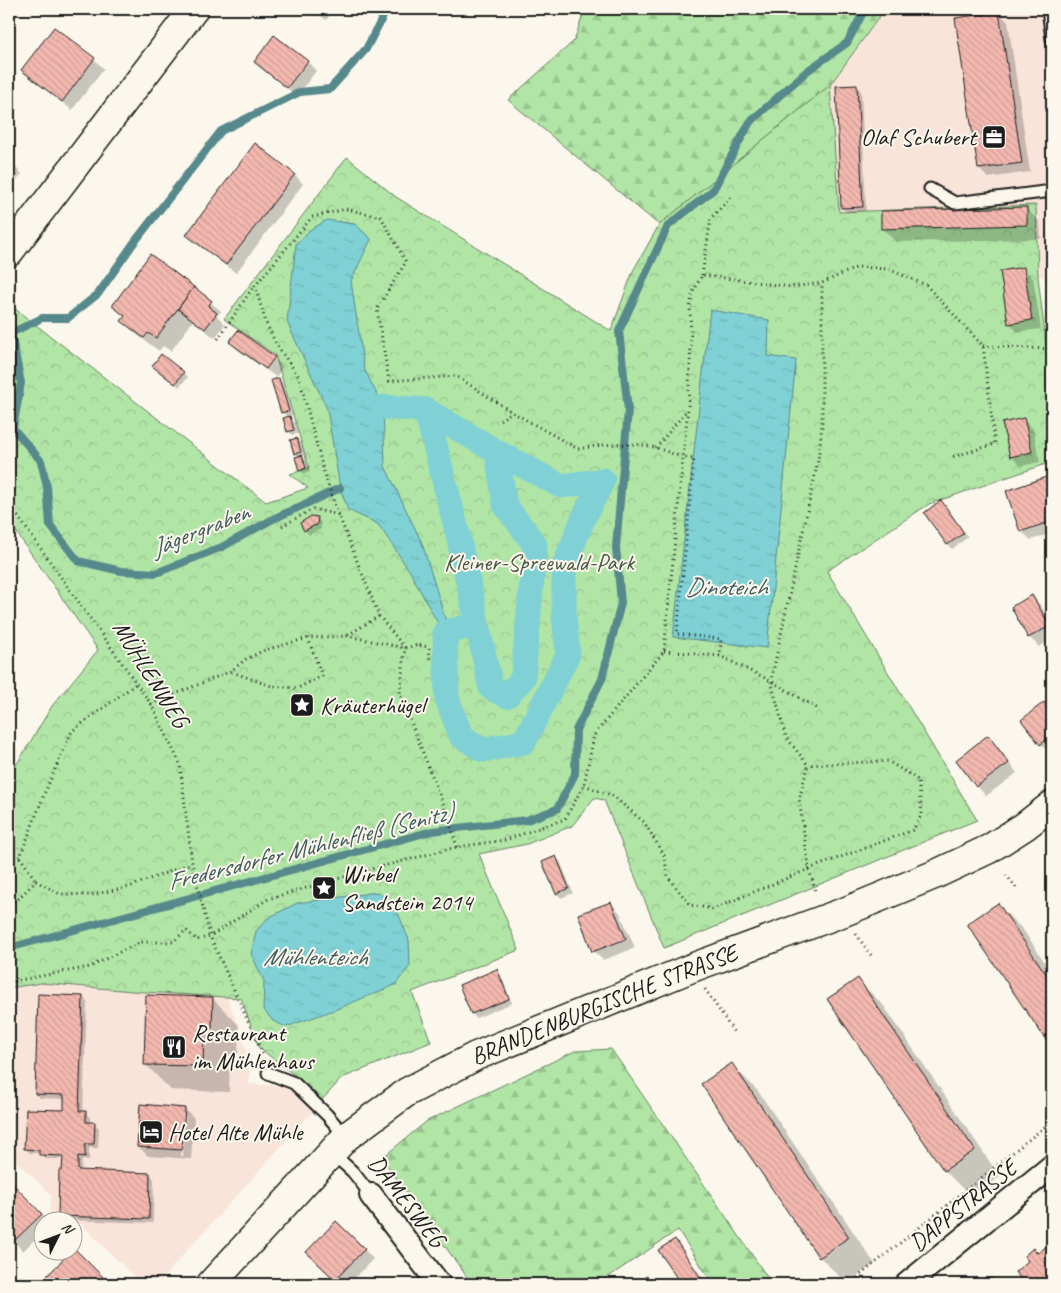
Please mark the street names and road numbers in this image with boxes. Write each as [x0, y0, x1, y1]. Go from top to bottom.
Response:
street label: MÜHLENWEG [106, 615, 197, 735]
street label: BRANDENBURGISCHE STRASSE [466, 936, 744, 1072]
street label: DAMESWEG [362, 1149, 454, 1255]
street label: DAPPSTRASSE [903, 1151, 1025, 1257]

